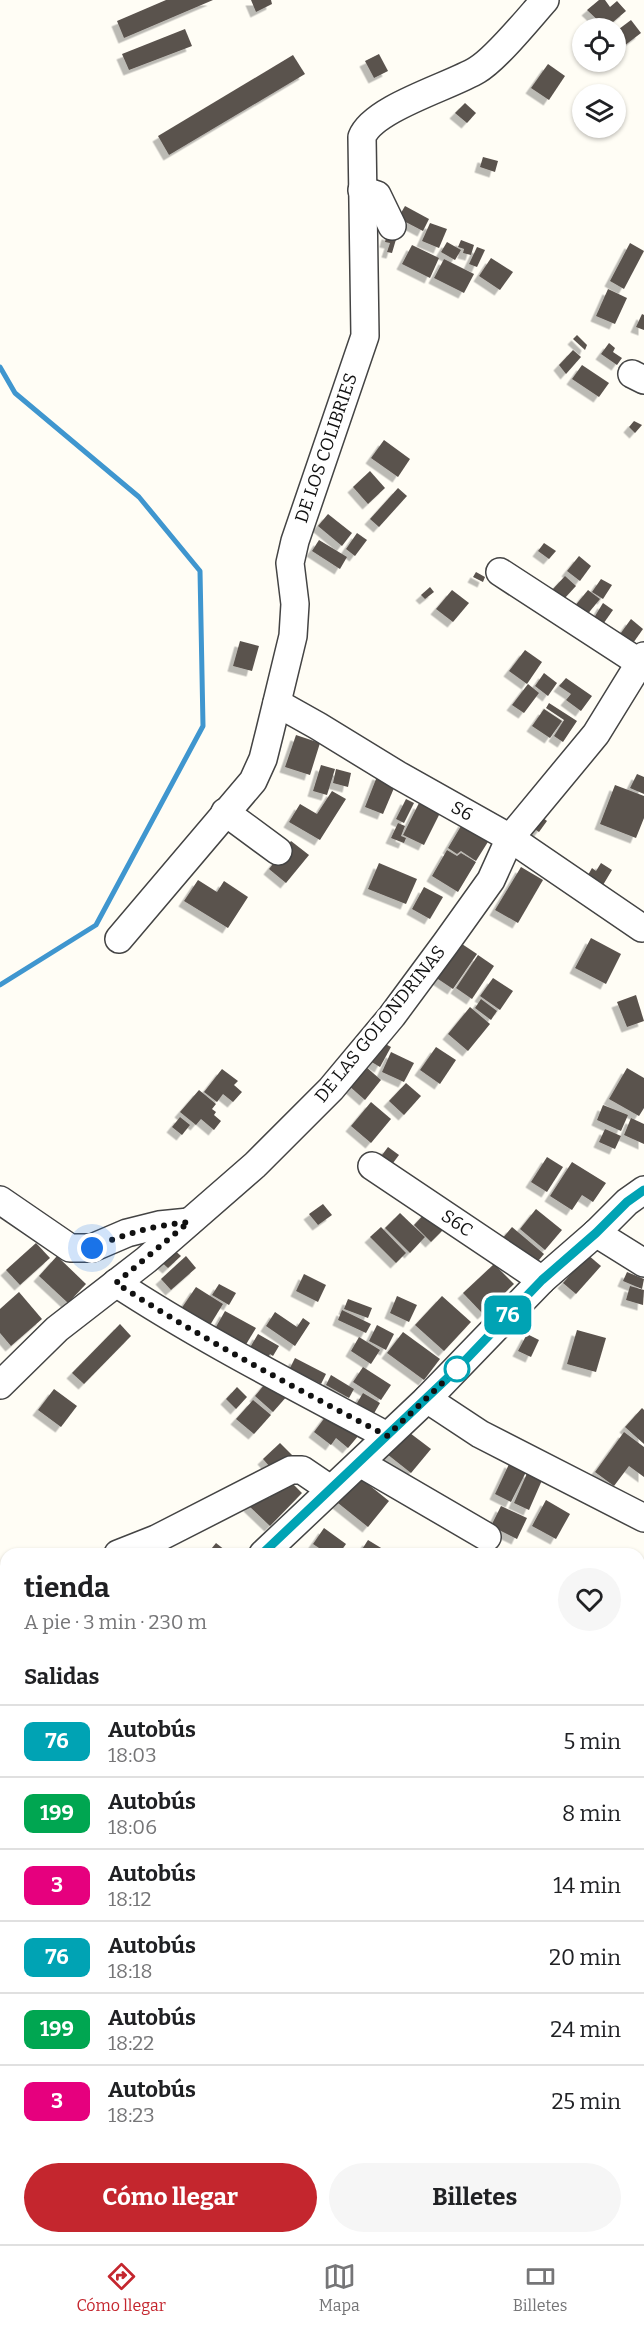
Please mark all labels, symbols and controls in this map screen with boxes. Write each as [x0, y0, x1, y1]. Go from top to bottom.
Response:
map controls [572, 18, 626, 138]
button: locate [572, 18, 626, 72]
button: layers [572, 84, 626, 138]
street label: DE LOS COLIBRIES [290, 370, 362, 526]
street label: S6 [447, 796, 477, 826]
street label: DE LAS GOLONDRINAS [310, 941, 450, 1107]
street label: S6C [437, 1205, 477, 1241]
your location [77, 1233, 107, 1263]
line badge: 76 [481, 1296, 535, 1334]
text: 76 [496, 1302, 520, 1328]
unlabelled marker [444, 1356, 470, 1382]
button: heart [558, 1568, 621, 1631]
text: tienda [24, 1571, 110, 1604]
text: A pie · 3 min · 230 m [24, 1610, 207, 1634]
text: Salidas [24, 1663, 99, 1690]
text: Autobús [108, 1716, 196, 1743]
text: 76 [45, 1728, 69, 1754]
text: 5 min [563, 1728, 621, 1755]
text: 18:03 [108, 1743, 157, 1767]
text: Autobús [108, 1788, 196, 1815]
text: 199 [40, 1800, 74, 1826]
text: 8 min [562, 1800, 621, 1827]
text: 18:06 [108, 1815, 157, 1839]
text: Autobús [108, 1860, 196, 1887]
text: 3 [51, 1872, 63, 1898]
text: 14 min [553, 1872, 621, 1899]
text: 18:12 [108, 1887, 151, 1911]
text: Autobús [108, 1932, 196, 1959]
text: 76 [45, 1944, 69, 1970]
text: 20 min [549, 1944, 621, 1971]
text: 18:18 [108, 1959, 153, 1983]
text: Autobús [108, 2004, 196, 2031]
text: 199 [40, 2016, 74, 2042]
text: 24 min [550, 2016, 621, 2043]
text: 18:22 [108, 2031, 154, 2055]
text: Autobús [108, 2076, 196, 2103]
text: 3 [51, 2088, 63, 2114]
text: 25 min [551, 2088, 621, 2115]
text: 18:23 [108, 2103, 155, 2127]
button: Cómo llegar [24, 2163, 317, 2232]
button: Billetes [329, 2163, 621, 2232]
tab: Cómo llegar [76, 2260, 166, 2315]
tab: Mapa [319, 2260, 360, 2315]
tab: Billetes [513, 2260, 568, 2315]

